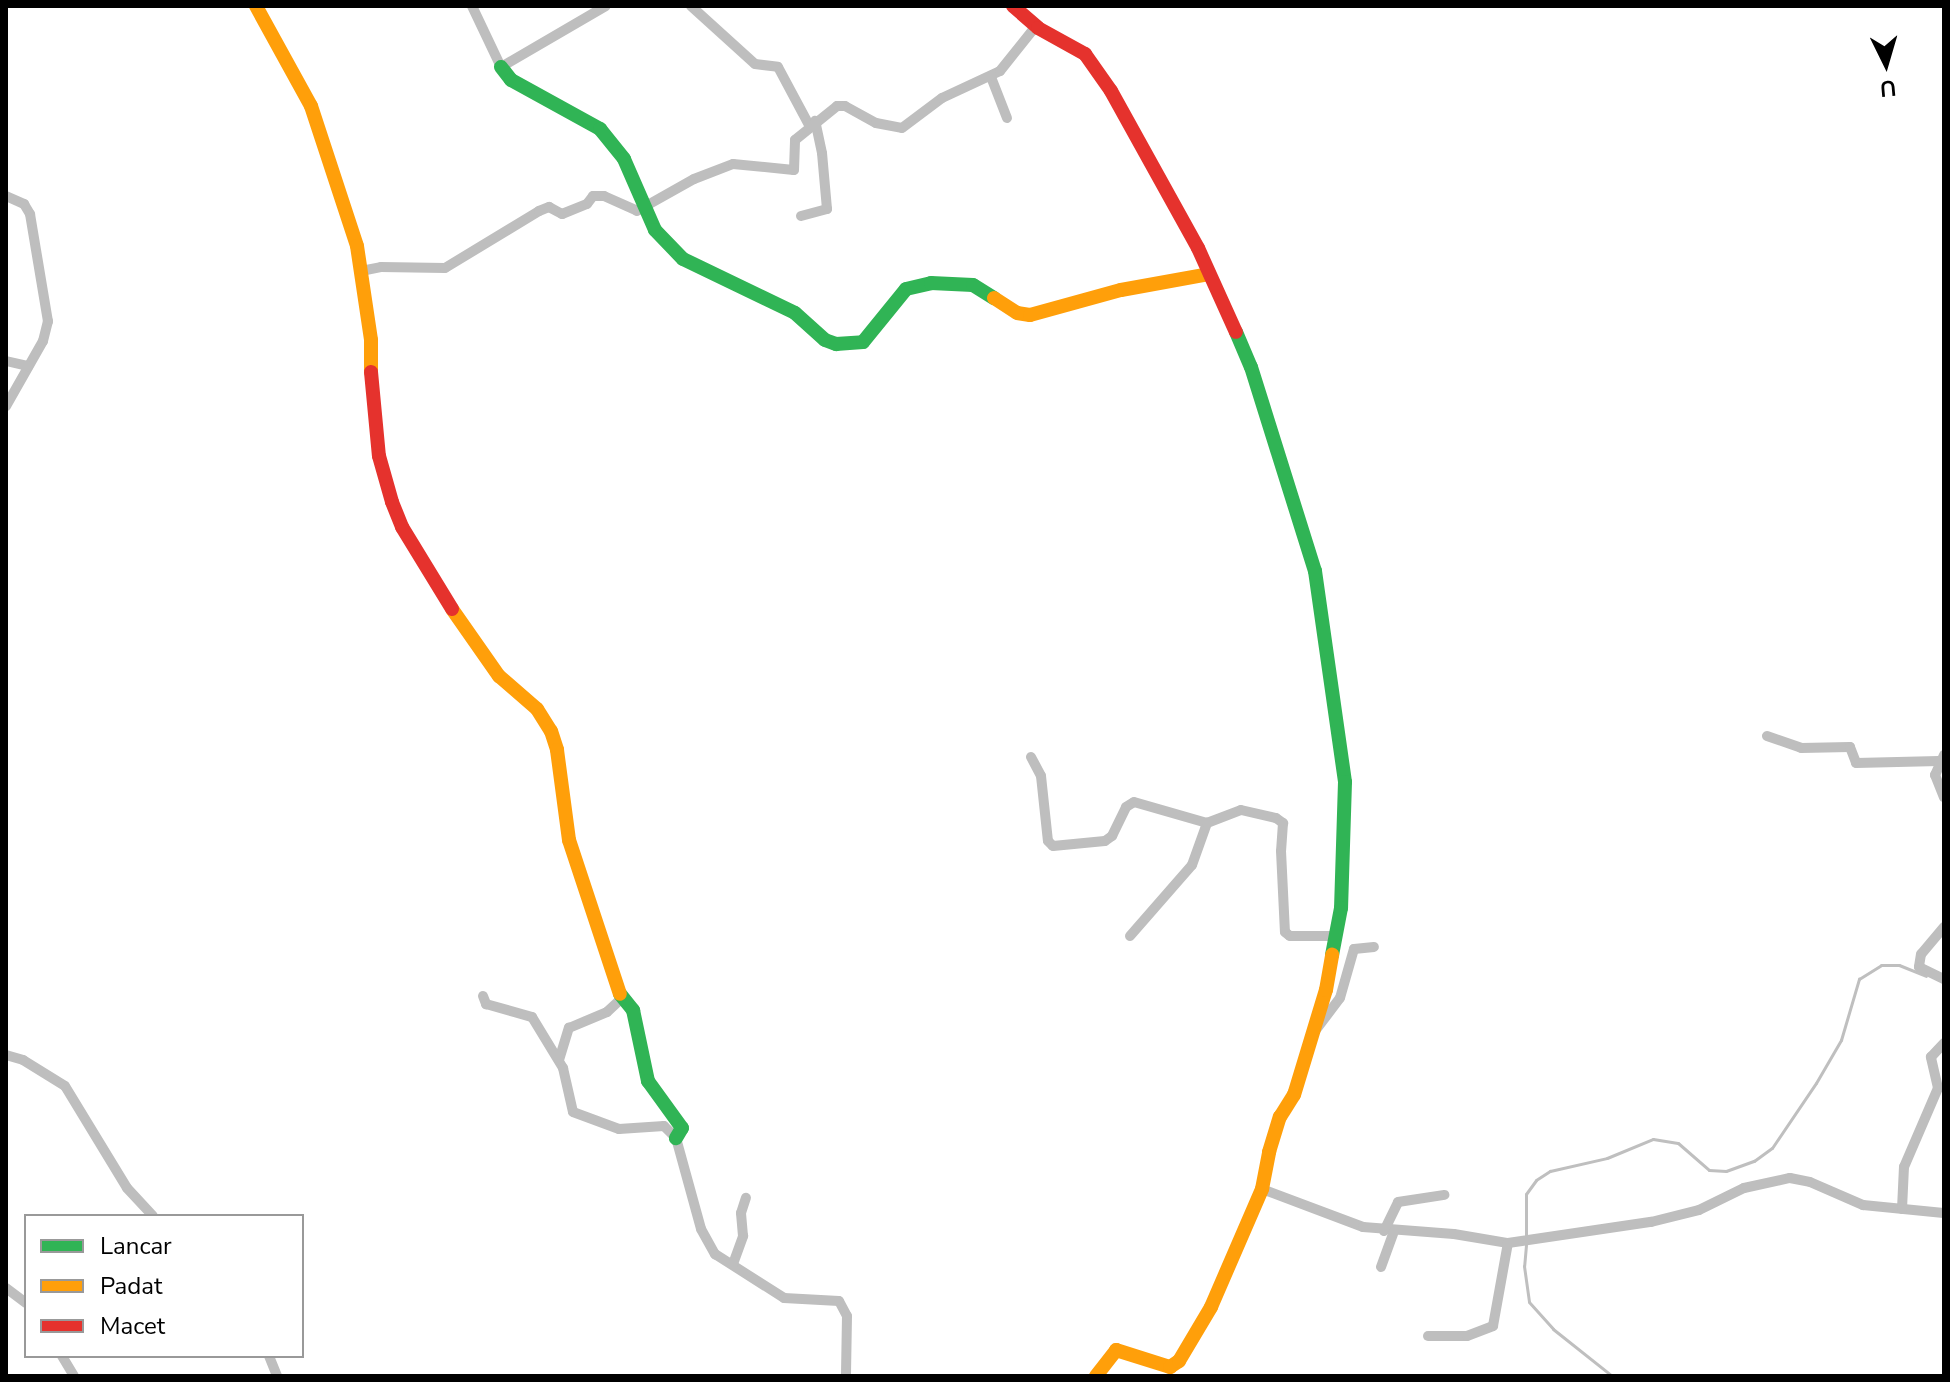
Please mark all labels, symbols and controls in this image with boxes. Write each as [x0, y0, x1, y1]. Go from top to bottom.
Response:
north arrow [1846, 24, 1926, 104]
text: U [1879, 72, 1897, 104]
legend [24, 1214, 304, 1358]
text: Lancar [100, 1230, 172, 1262]
text: Padat [100, 1270, 162, 1302]
text: Macet [100, 1310, 165, 1342]

